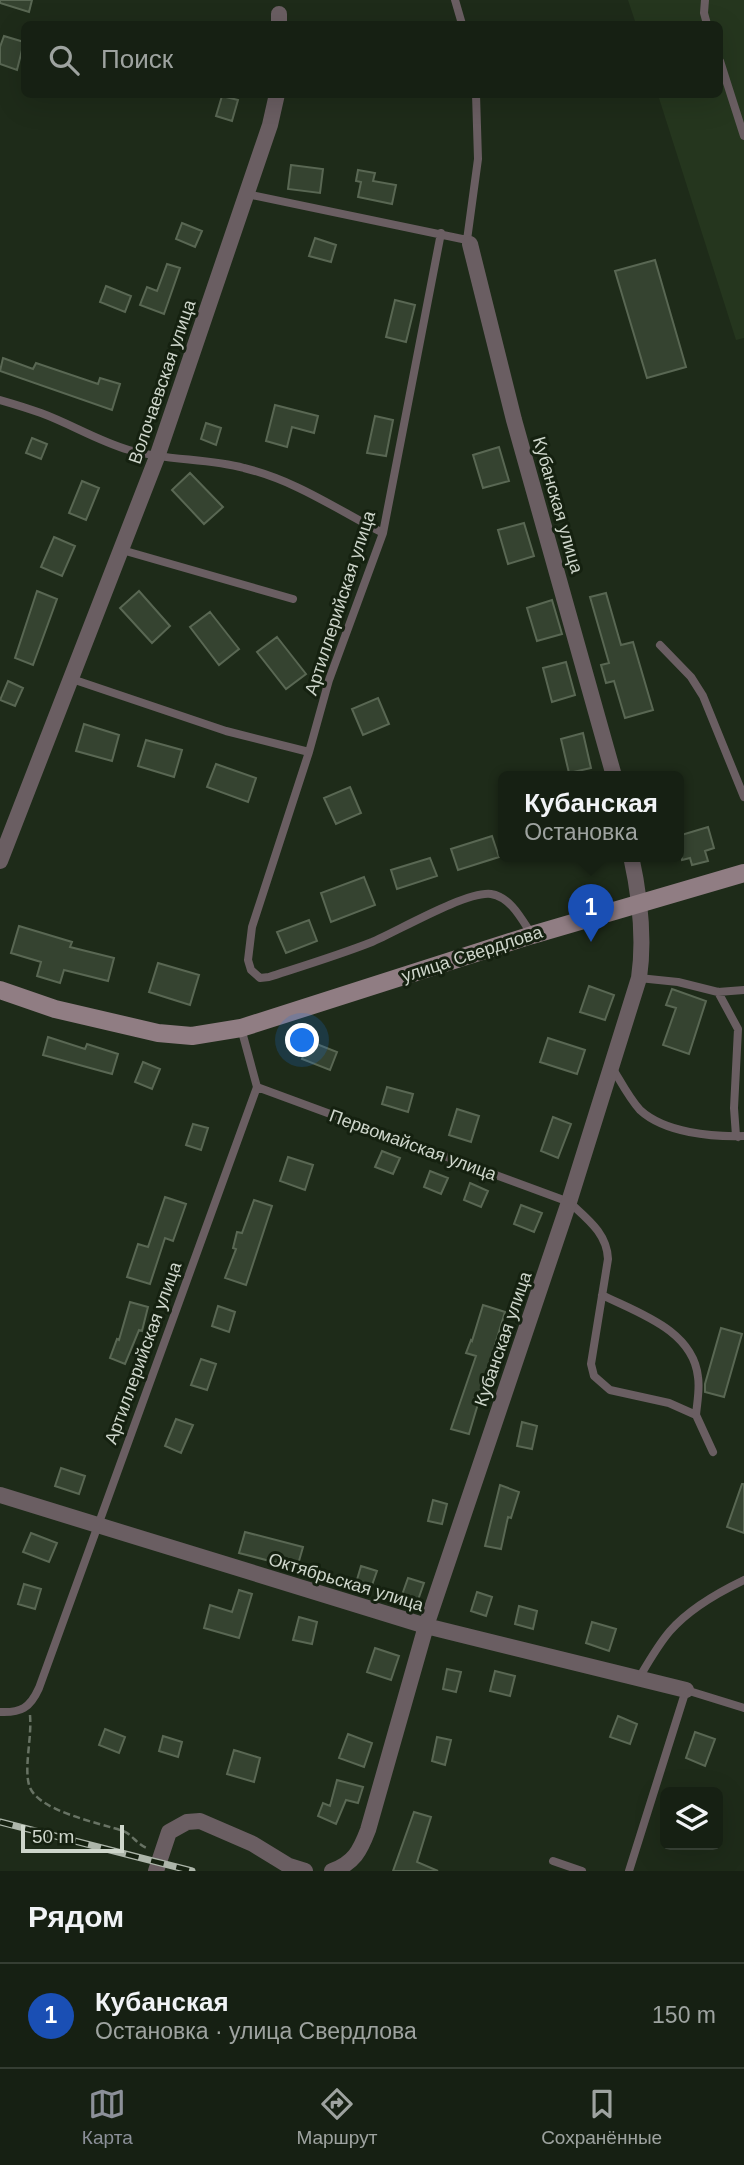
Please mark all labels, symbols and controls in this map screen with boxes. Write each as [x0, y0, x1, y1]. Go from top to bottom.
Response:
search box [21, 21, 723, 98]
icon: search [45, 41, 83, 79]
text: Поиск [101, 44, 173, 74]
street label: Волочаевская улица [125, 296, 200, 467]
street label: Кубанская улица [529, 434, 587, 576]
street label: Артиллерийская улица [301, 507, 380, 698]
popup [498, 771, 684, 862]
text: Кубанская [524, 788, 658, 818]
text: Остановка [524, 819, 638, 845]
pin: 1 [568, 884, 614, 942]
street label: улица Свердлова [399, 921, 546, 986]
your location [285, 1023, 319, 1057]
street label: Первомайская улица [327, 1105, 500, 1185]
street label: Артиллерийская улица [101, 1258, 186, 1447]
street label: Кубанская улица [471, 1268, 536, 1409]
street label: Октябрьская улица [266, 1549, 427, 1615]
map controls [660, 1787, 723, 1850]
button: layers [660, 1787, 723, 1850]
scale bar [21, 1822, 124, 1854]
text: 50 m [32, 1826, 74, 1847]
text: Рядом [28, 1900, 124, 1933]
text: Кубанская [95, 1987, 229, 2017]
text: 1 [45, 2002, 57, 2028]
text: 150 m [652, 2002, 716, 2028]
text: Остановка · улица Свердлова [95, 2018, 417, 2044]
tab: Карта [82, 2085, 133, 2149]
tab: Маршрут [296, 2085, 377, 2149]
tab: Сохранённые [541, 2085, 662, 2149]

